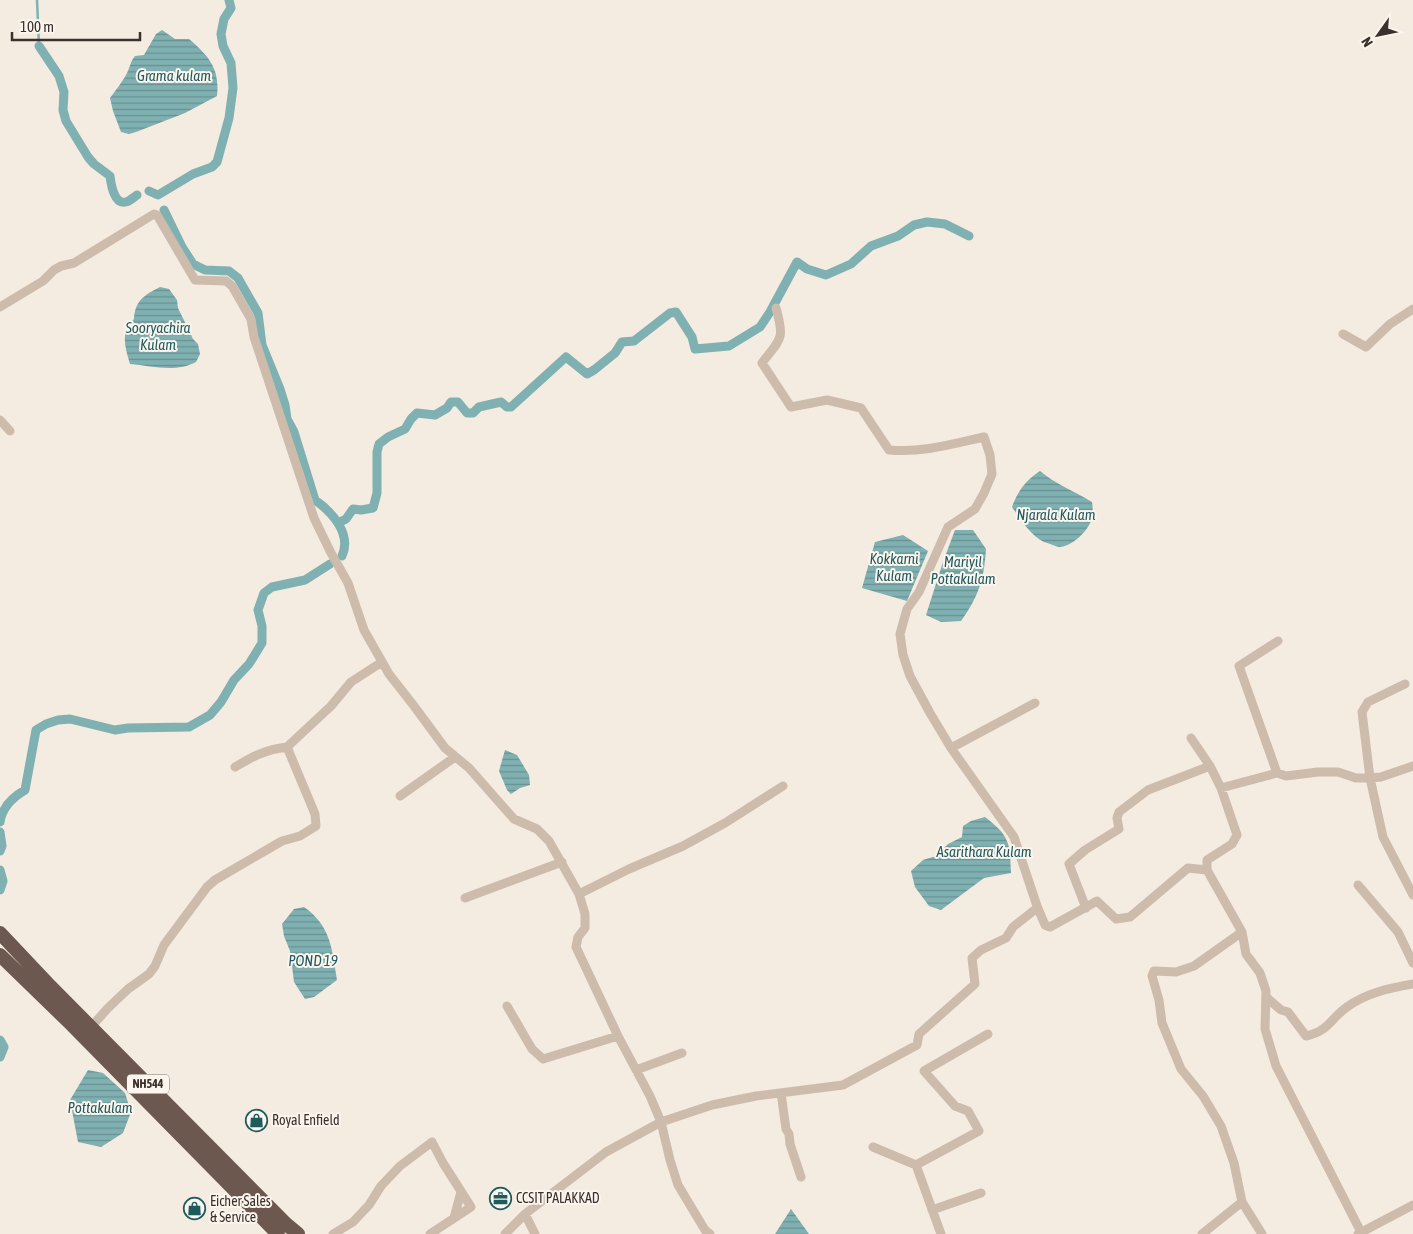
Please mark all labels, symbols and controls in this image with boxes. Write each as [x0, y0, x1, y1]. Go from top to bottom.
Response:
scale bar [12, 10, 140, 42]
north arrow [1353, 10, 1403, 60]
text: 100 m [20, 18, 54, 35]
text: N [1358, 34, 1376, 50]
water label: Grama kulam [137, 67, 211, 84]
water label: Sooryachira Kulam [124, 319, 191, 353]
water label: Njarala Kulam [1017, 506, 1096, 523]
water label: Kokkarni Kulam [869, 550, 919, 584]
water label: Mariyil Pottakulam [930, 553, 996, 587]
water label: Asarithara Kulam [935, 843, 1032, 860]
water label: POND 19 [288, 952, 338, 969]
road number: NH544 [127, 1074, 169, 1094]
water label: Pottakulam [67, 1099, 133, 1116]
shop icon: Royal Enfield [244, 1108, 268, 1132]
place label: Royal Enfield [272, 1112, 340, 1128]
office icon: CCSIT PALAKKAD [488, 1186, 512, 1210]
place label: CCSIT PALAKKAD [516, 1190, 600, 1206]
place label: Eicher Sales & Service [210, 1193, 271, 1225]
shop icon: Eicher Sales & Service [182, 1197, 206, 1221]

